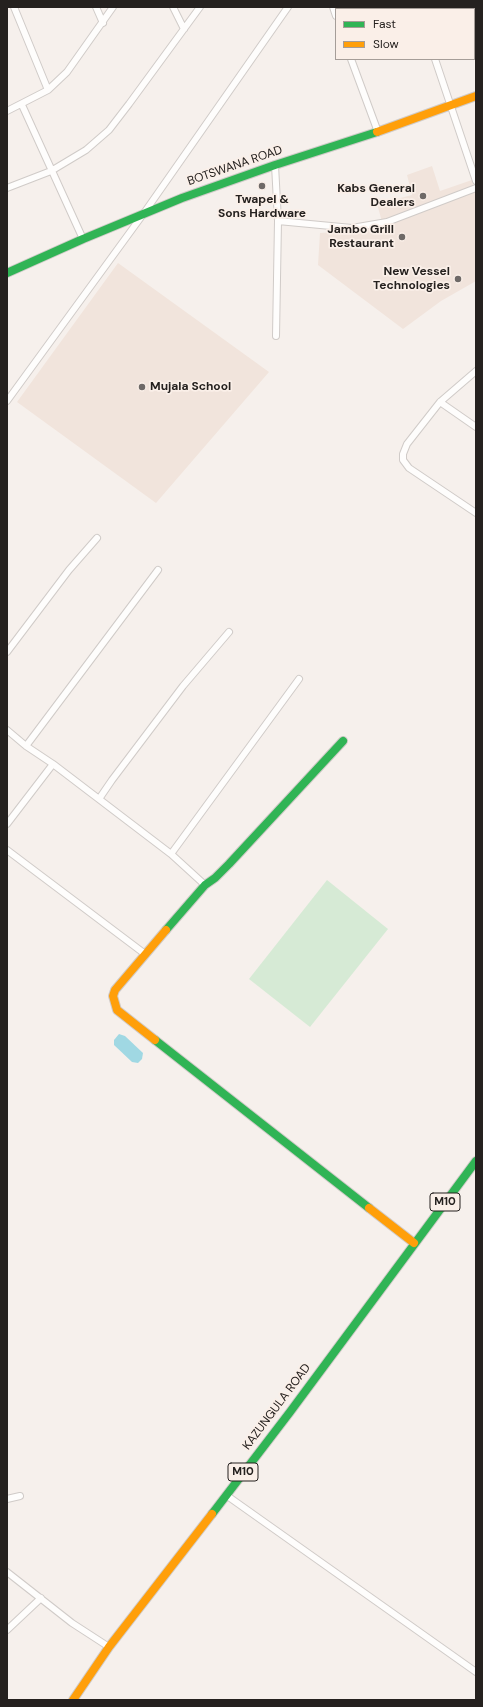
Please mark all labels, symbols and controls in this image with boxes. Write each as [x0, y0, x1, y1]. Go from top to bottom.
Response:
legend [335, 8, 475, 60]
text: Fast [373, 16, 396, 32]
text: Slow [373, 36, 399, 52]
street label: BOTSWANA ROAD [186, 143, 284, 189]
marker: Twapel & Sons Hardware [257, 181, 267, 191]
place label: Kabs General Dealers [337, 182, 415, 210]
marker: Kabs General Dealers [418, 191, 428, 201]
place label: Twapel & Sons Hardware [218, 193, 306, 221]
place label: Jambo Grill Restaurant [327, 223, 394, 251]
marker: Jambo Grill Restaurant [397, 232, 407, 242]
place label: New Vessel Technologies [373, 265, 450, 293]
marker: New Vessel Technologies [453, 274, 463, 284]
place label: Mujala School [150, 380, 231, 394]
marker: Mujala School [137, 382, 147, 392]
road number: M10 [430, 1193, 460, 1211]
street label: KAZUNGULA ROAD [240, 1361, 314, 1453]
road number: M10 [228, 1463, 258, 1481]

